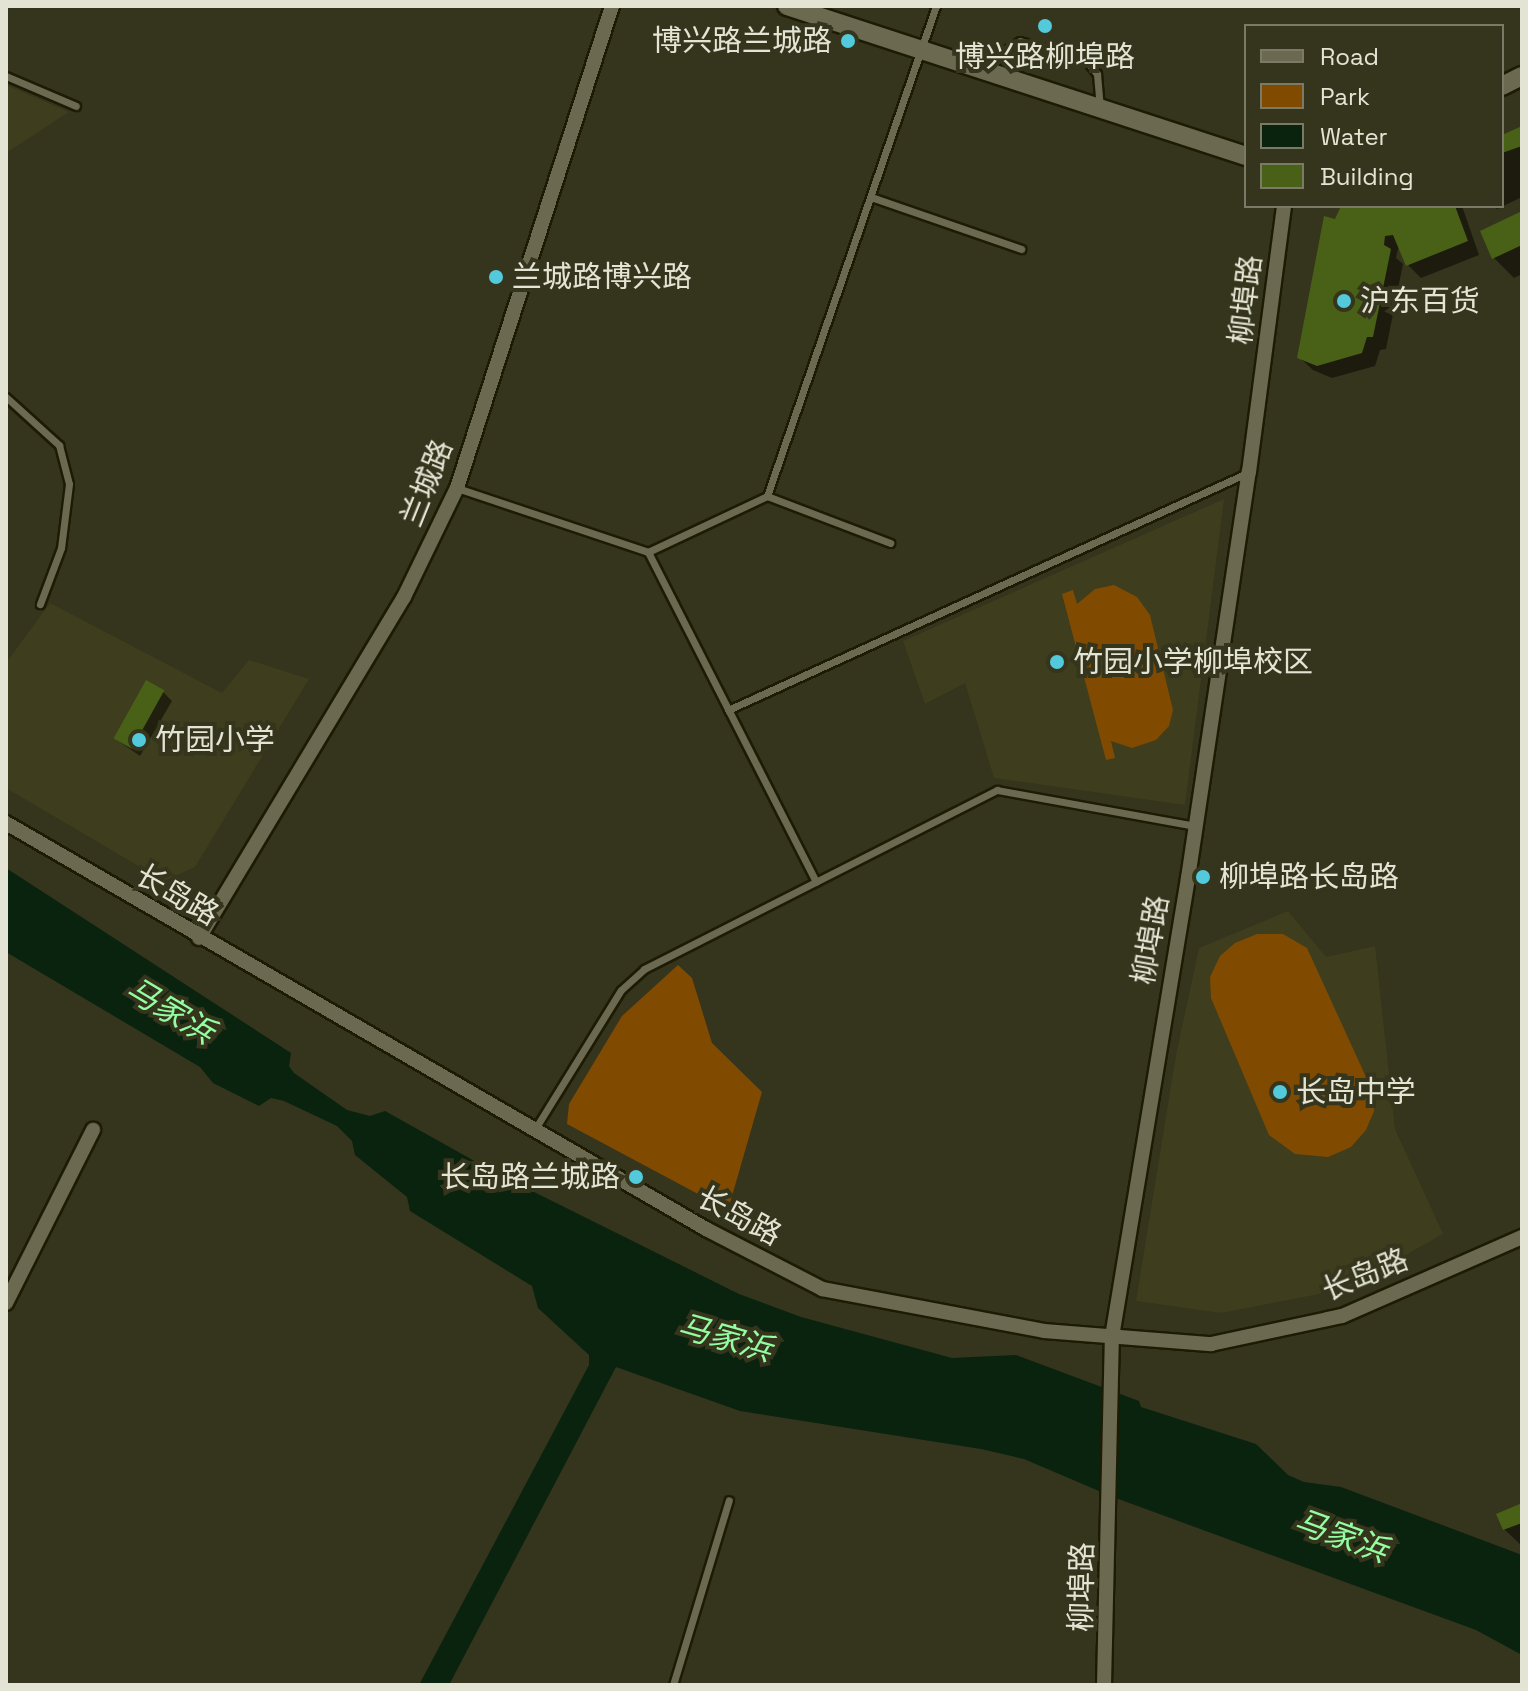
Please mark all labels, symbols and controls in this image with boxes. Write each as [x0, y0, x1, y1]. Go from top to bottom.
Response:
marker: 博兴路柳埠路 [1036, 17, 1054, 35]
place label: 博兴路兰城路 [652, 23, 832, 59]
legend [1244, 24, 1504, 208]
marker: 博兴路兰城路 [839, 32, 857, 50]
place label: 博兴路柳埠路 [955, 39, 1135, 75]
text: Road [1320, 41, 1379, 72]
text: Park [1320, 81, 1370, 112]
text: Water [1320, 121, 1388, 152]
text: Building [1320, 161, 1414, 192]
street label: 柳埠路 [1223, 253, 1269, 347]
place label: 兰城路博兴路 [512, 259, 692, 295]
marker: 兰城路博兴路 [487, 268, 505, 286]
place label: 沪东百货 [1360, 283, 1480, 319]
marker: 沪东百货 [1335, 292, 1353, 310]
street label: 兰城路 [393, 435, 461, 531]
place label: 竹园小学柳埠校区 [1073, 644, 1313, 680]
marker: 竹园小学柳埠校区 [1048, 653, 1066, 671]
place label: 竹园小学 [155, 722, 275, 758]
marker: 竹园小学 [130, 731, 148, 749]
street label: 长岛路 [129, 857, 225, 933]
place label: 柳埠路长岛路 [1219, 859, 1399, 895]
marker: 柳埠路长岛路 [1194, 868, 1212, 886]
street label: 柳埠路 [1125, 893, 1177, 987]
water label: 马家浜 [119, 970, 221, 1052]
place label: 长岛中学 [1296, 1074, 1416, 1110]
marker: 长岛中学 [1271, 1083, 1289, 1101]
place label: 长岛路兰城路 [440, 1159, 620, 1195]
marker: 长岛路兰城路 [627, 1168, 645, 1186]
street label: 长岛路 [691, 1179, 787, 1253]
street label: 长岛路 [1317, 1241, 1413, 1309]
water label: 马家浜 [674, 1306, 776, 1370]
water label: 马家浜 [1289, 1502, 1393, 1570]
street label: 柳埠路 [1063, 1542, 1101, 1632]

